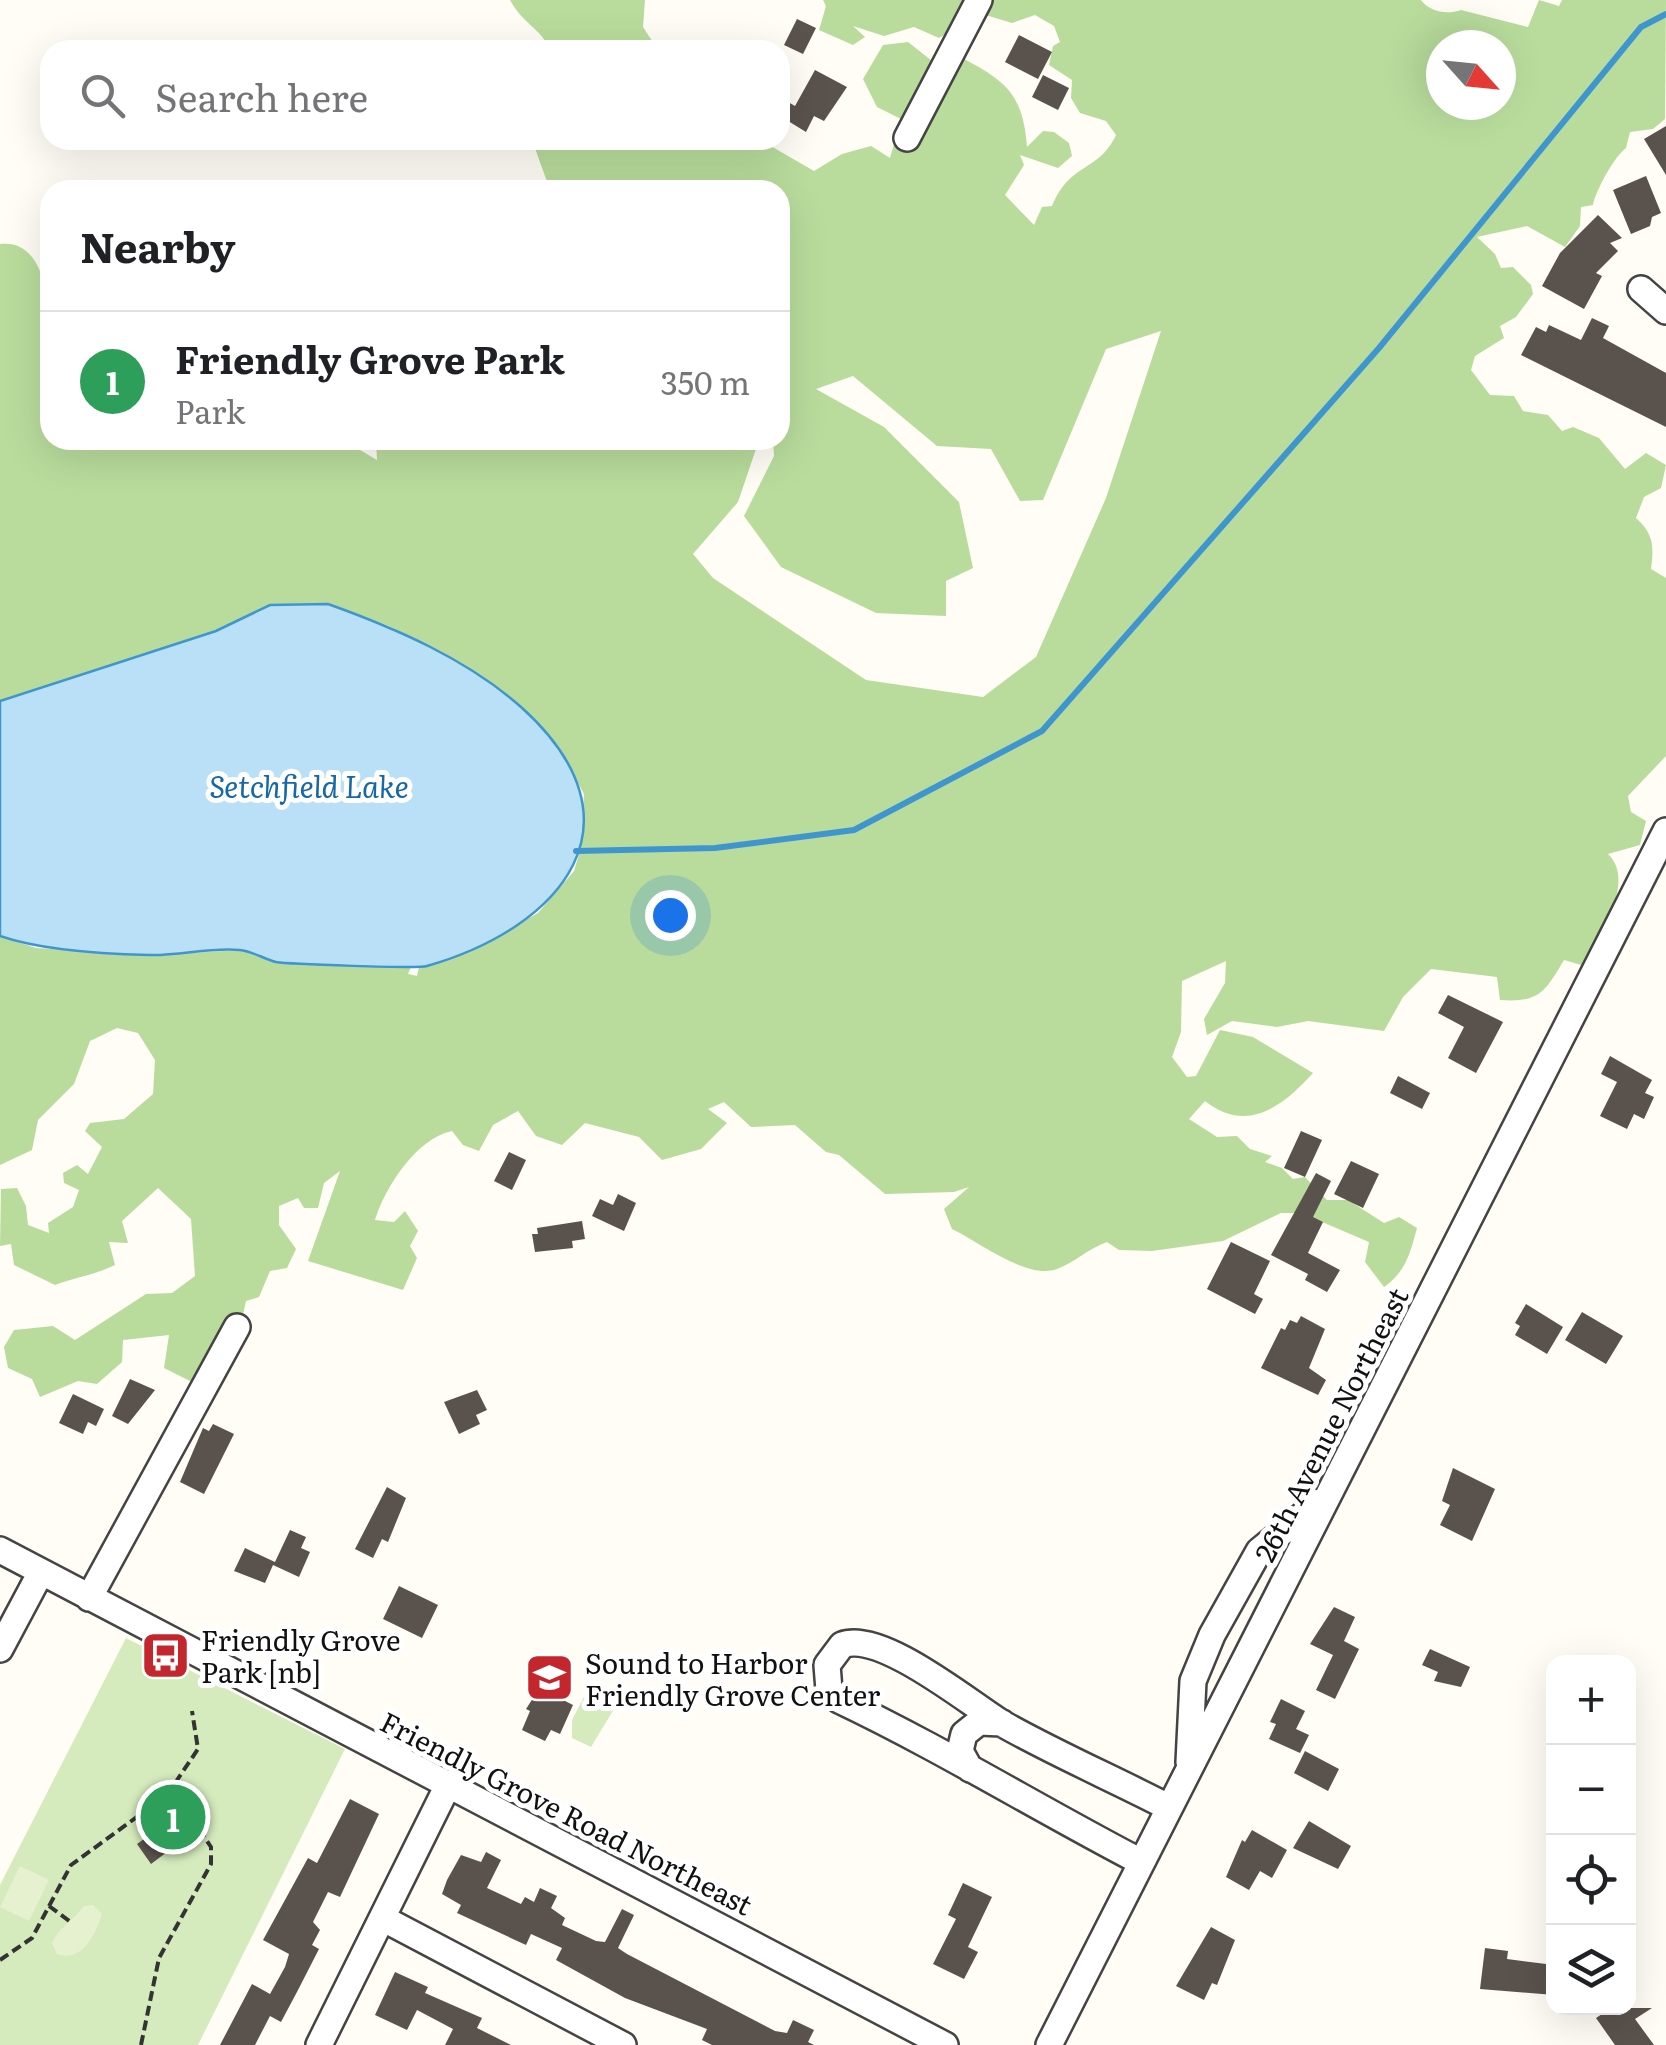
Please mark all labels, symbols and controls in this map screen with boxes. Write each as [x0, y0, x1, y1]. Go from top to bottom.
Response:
north arrow [1426, 30, 1516, 120]
search box [40, 40, 790, 150]
text: Search here [155, 67, 368, 124]
icon: search [75, 68, 130, 123]
text: Nearby [80, 214, 236, 276]
text: Friendly Grove Park [175, 329, 565, 386]
text: 1 [106, 357, 119, 405]
text: 350 m [661, 357, 750, 405]
text: Park [175, 386, 245, 434]
water label: Setchfield Lake [209, 763, 409, 807]
your location [645, 890, 696, 941]
street label: 26th Avenue Northeast [1243, 1279, 1418, 1568]
place label: Friendly Grove Park [nb] [201, 1618, 401, 1692]
bus stop icon: Friendly Grove Park [nb] [140, 1629, 192, 1681]
place label: Sound to Harbor Friendly Grove Center [585, 1641, 881, 1715]
school or university icon: Sound to Harbor Friendly Grove Center [524, 1652, 576, 1704]
map controls [1546, 1655, 1636, 2015]
button: + [1546, 1655, 1636, 1745]
street label: Friendly Grove Road Northeast [374, 1700, 761, 1925]
button: − [1546, 1745, 1636, 1835]
pin: 1 [140, 1780, 206, 1854]
button: locate [1546, 1835, 1636, 1925]
button: layers [1546, 1925, 1636, 2015]

